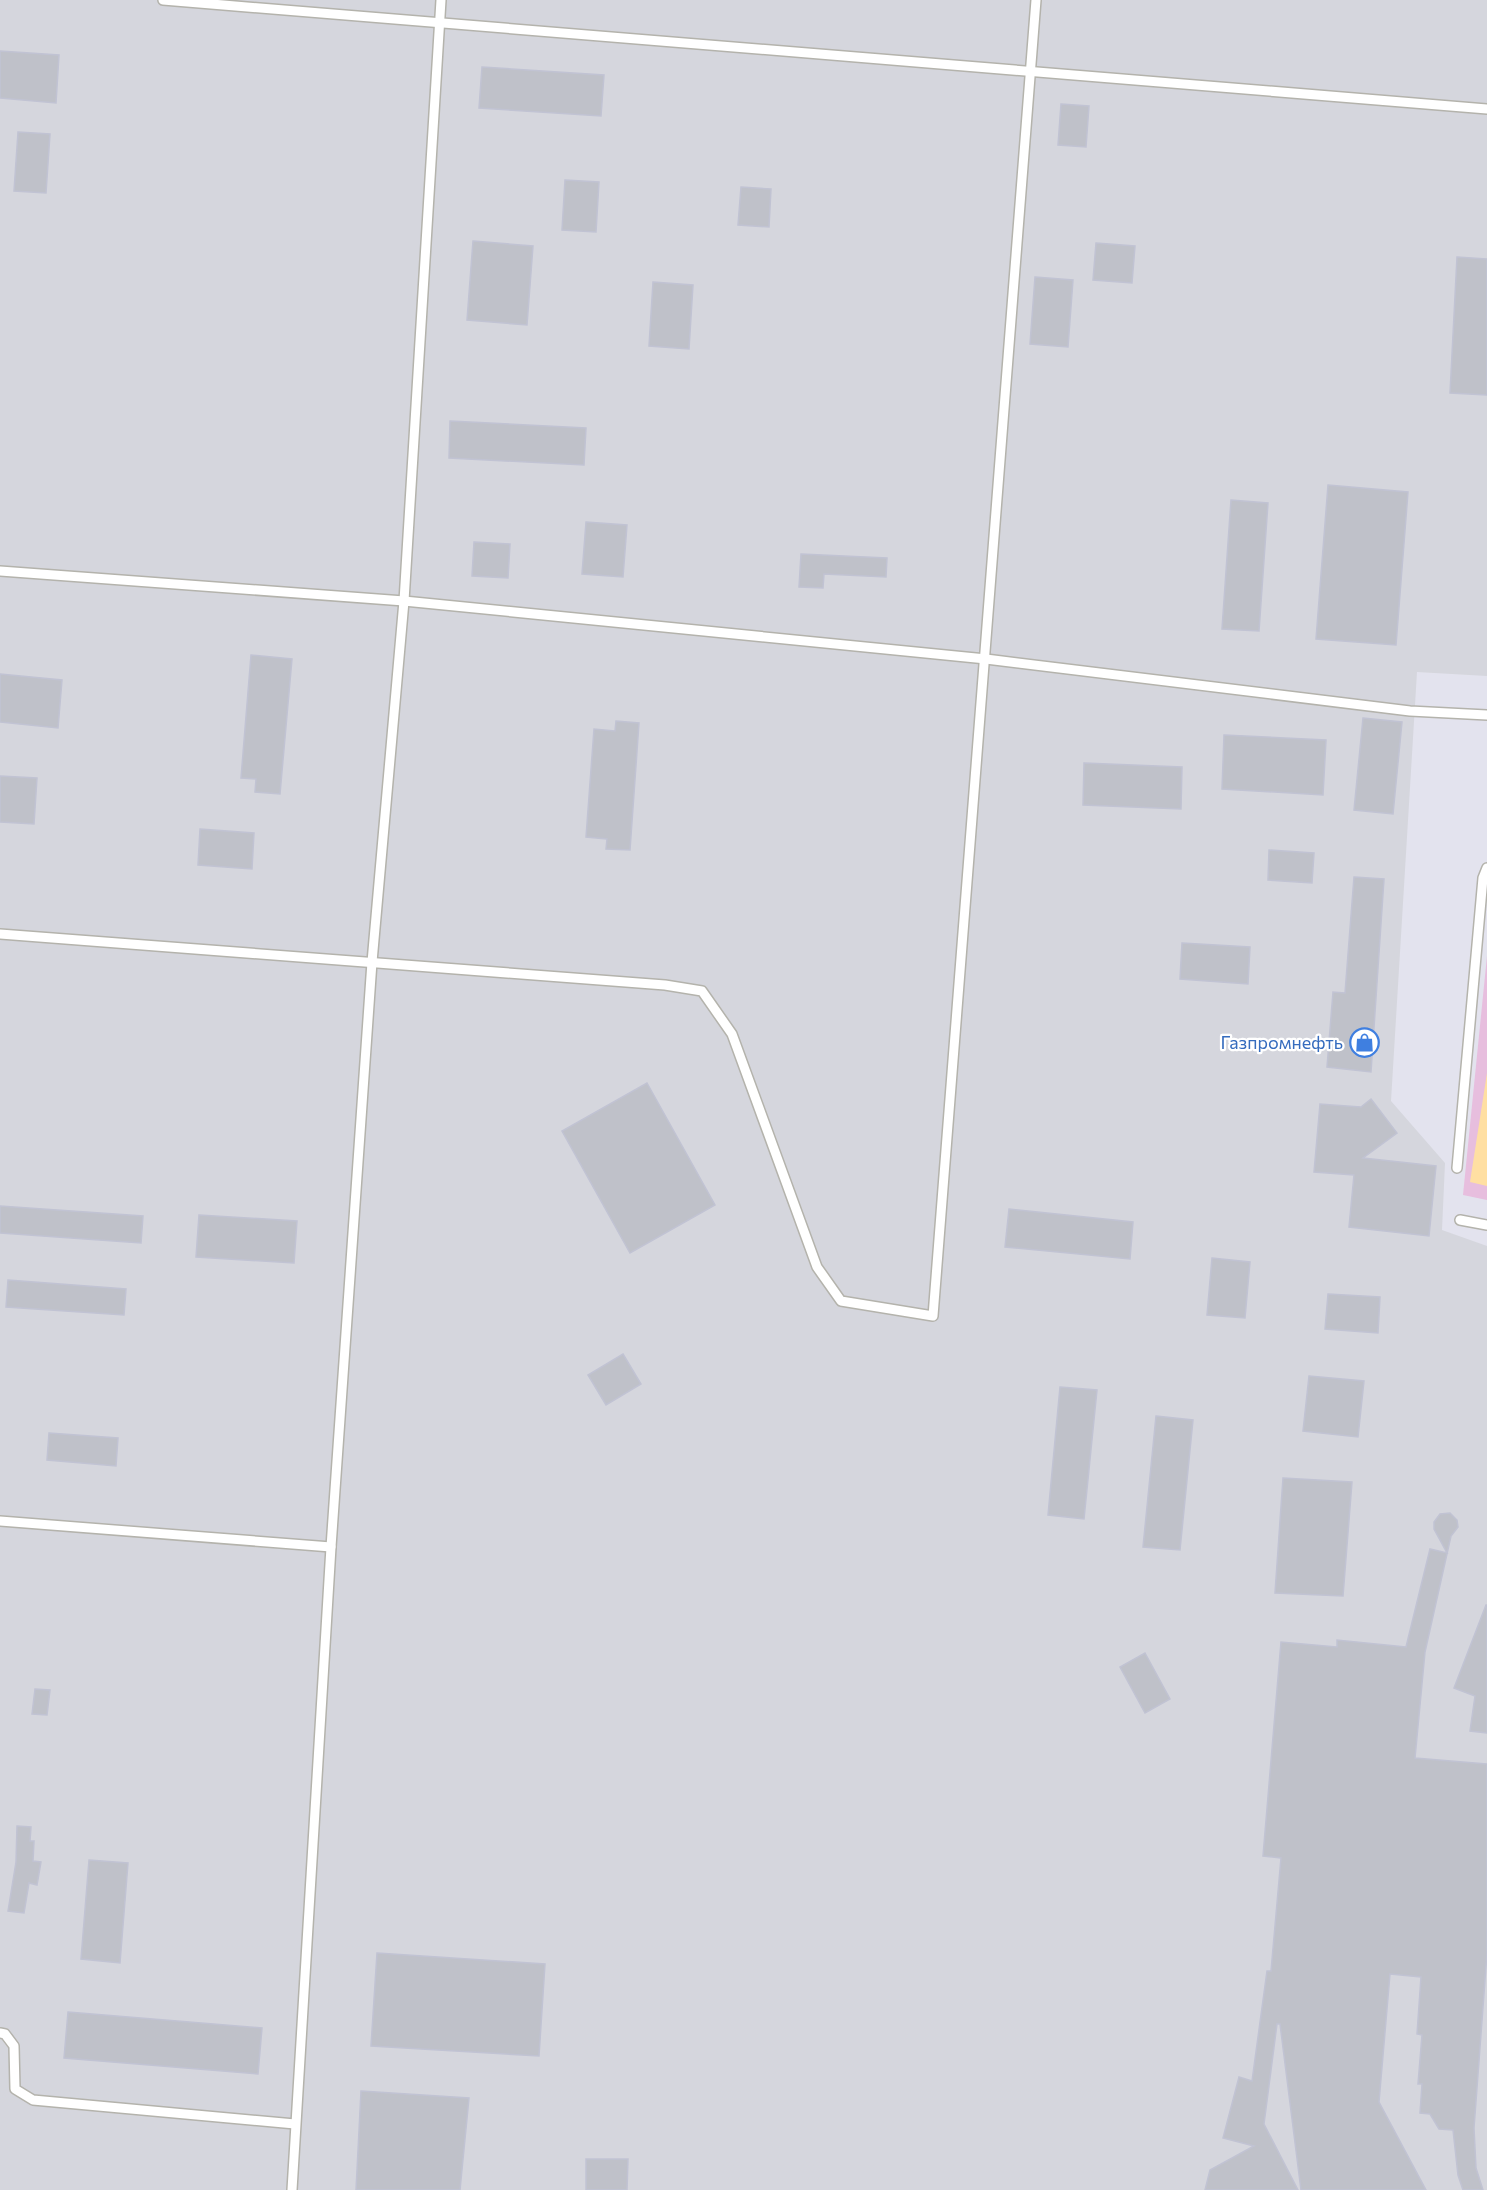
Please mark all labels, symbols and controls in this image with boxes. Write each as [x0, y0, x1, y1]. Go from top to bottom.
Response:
shop icon: Газпромнефть [1348, 1027, 1380, 1059]
place label: Газпромнефть [1221, 1031, 1343, 1053]

